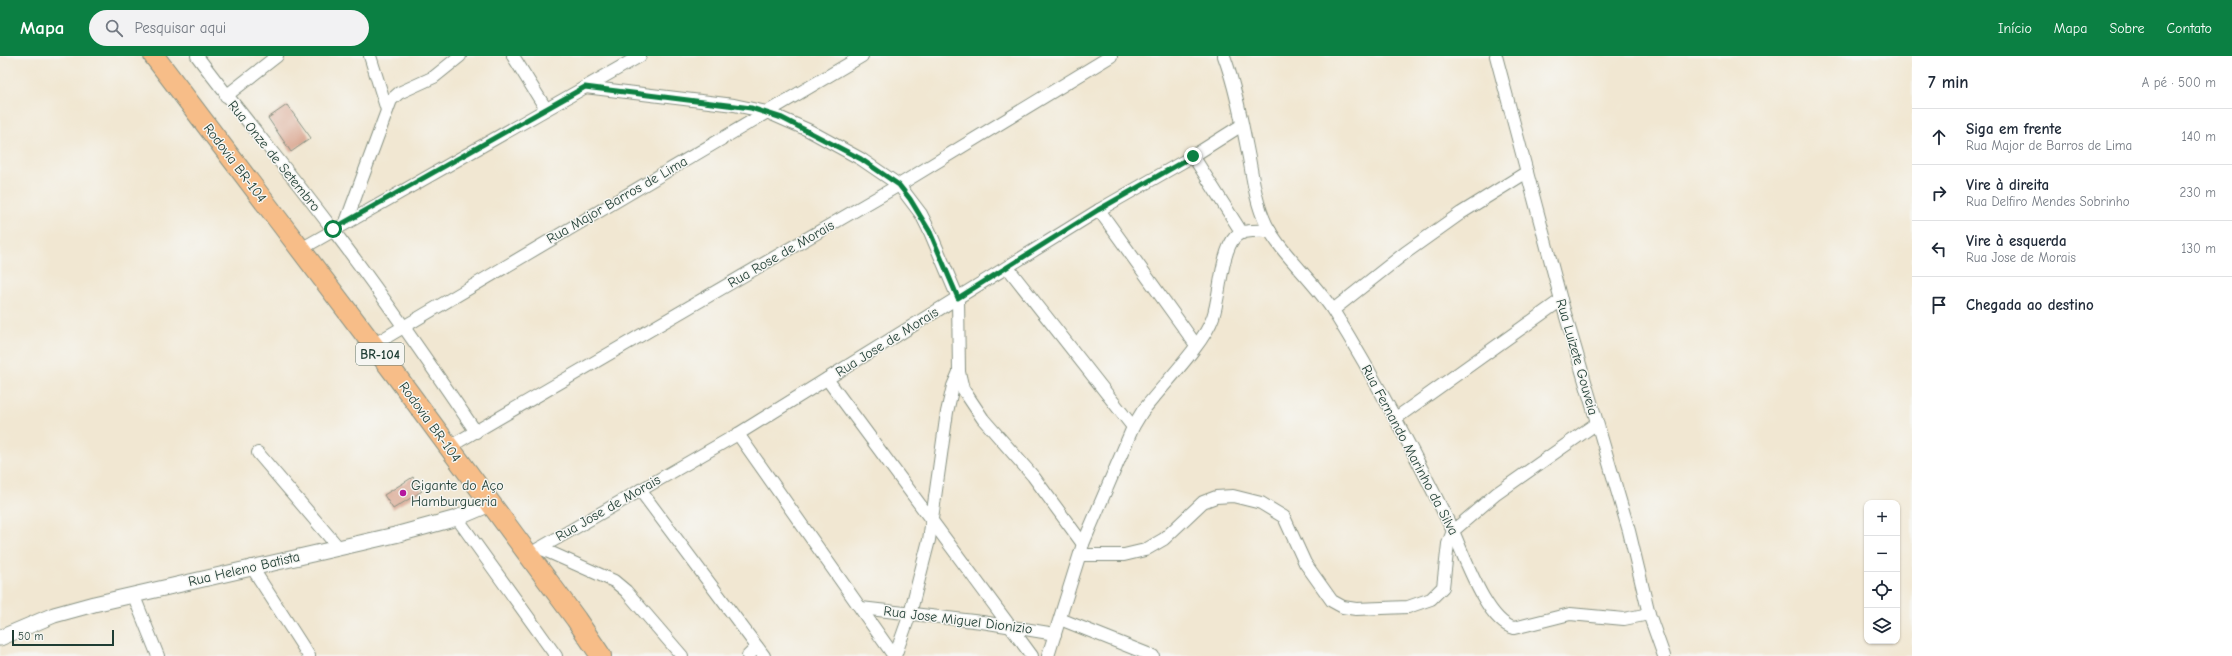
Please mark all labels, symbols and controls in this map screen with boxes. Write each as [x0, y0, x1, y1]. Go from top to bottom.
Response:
search box [89, 10, 369, 46]
text: Mapa [20, 17, 65, 39]
icon: search [103, 17, 125, 39]
text: Pesquisar aqui [135, 19, 226, 37]
text: Início [1998, 20, 2032, 37]
text: Mapa [2054, 20, 2087, 37]
text: Sobre [2109, 20, 2144, 37]
text: Contato [2166, 20, 2212, 37]
text: 7 min [1928, 73, 1969, 92]
text: A pé · 500 m [2142, 75, 2216, 90]
street label: Rua Onze de Setembro [224, 97, 324, 215]
street label: Rodovia BR-104 [200, 120, 270, 206]
text: Siga em frente [1966, 120, 2062, 138]
icon: ahead [1928, 126, 1950, 148]
text: 140 m [2182, 129, 2216, 144]
text: Rua Major de Barros de Lima [1966, 138, 2132, 153]
route end [1184, 147, 1202, 165]
street label: Rua Major Barros de Lima [543, 153, 691, 247]
text: Vire à direita [1966, 176, 2049, 194]
icon: right [1928, 182, 1950, 204]
text: 230 m [2180, 185, 2216, 200]
text: Rua Delfiro Mendes Sobrinho [1966, 194, 2130, 209]
street label: Rua Rose de Morais [725, 217, 837, 291]
route start [324, 220, 342, 238]
text: Vire à esquerda [1966, 232, 2067, 250]
icon: left [1928, 238, 1950, 260]
text: 130 m [2181, 241, 2216, 256]
text: Rua Jose de Morais [1966, 250, 2076, 265]
icon: arrive [1928, 294, 1950, 316]
text: Chegada ao destino [1966, 296, 2094, 314]
street label: Rua Luizete Gouveia [1552, 297, 1602, 417]
street label: Rua Jose de Morais [832, 303, 942, 381]
road number: BR-104 [356, 343, 404, 365]
street label: Rua Fernando Marinho da Silva [1358, 362, 1462, 538]
street label: Rodovia BR-104 [395, 379, 465, 465]
street label: Rua Jose de Morais [553, 471, 664, 545]
place label: Gigante do Aço Hamburgueria [411, 477, 504, 510]
marker: Gigante do Aço Hamburgueria [398, 488, 408, 498]
map controls [1864, 500, 1900, 644]
button: + [1864, 500, 1900, 536]
button: − [1864, 536, 1900, 572]
street label: Rua Heleno Batista [186, 548, 302, 590]
button: locate [1864, 572, 1900, 608]
street label: Rua Jose Miguel Dionizio [883, 602, 1033, 638]
button: layers [1864, 608, 1900, 644]
scale bar [12, 628, 114, 647]
text: 50 m [18, 630, 43, 643]

